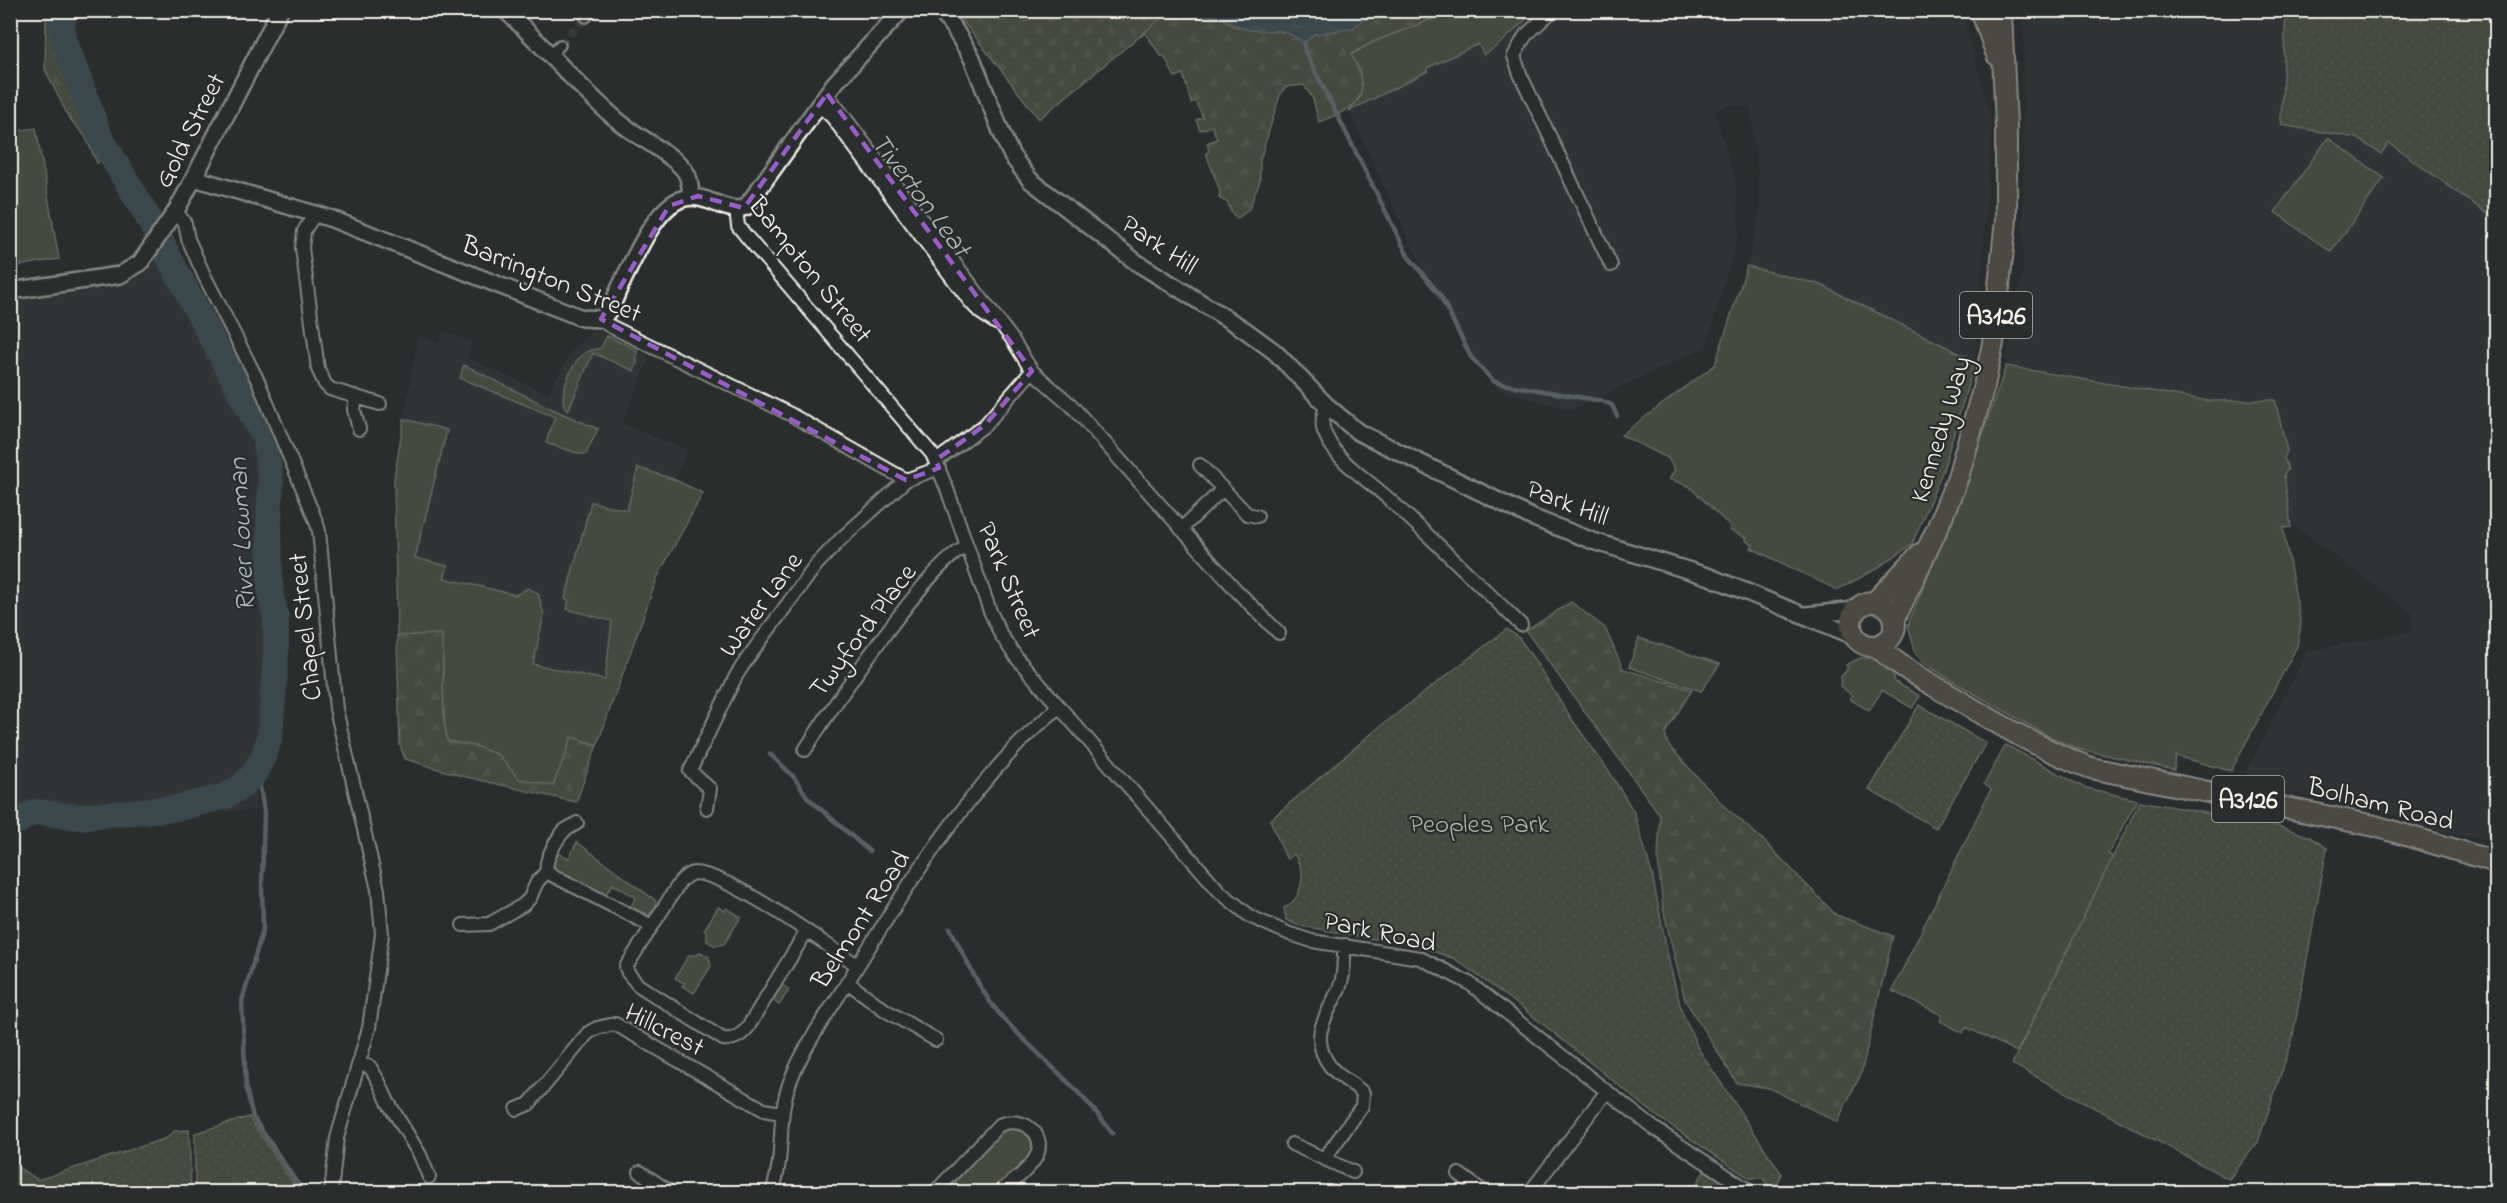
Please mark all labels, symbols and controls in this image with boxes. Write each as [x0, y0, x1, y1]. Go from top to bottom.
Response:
street label: Gold Street [146, 67, 237, 196]
water label: Tiverton Leat [859, 125, 981, 269]
street label: Bampton Street [737, 188, 881, 353]
street label: Park Hill [1112, 206, 1205, 286]
street label: Barrington Street [454, 226, 647, 334]
road number: A3126 [1960, 292, 2032, 338]
street label: Kennedy Way [1902, 352, 1983, 508]
water label: River Lowman [219, 455, 268, 613]
street label: Park Hill [1520, 471, 1614, 538]
street label: Park Street [966, 516, 1050, 645]
street label: Water Lane [710, 544, 814, 666]
street label: Chapel Street [279, 551, 334, 703]
street label: Twyford Place [801, 556, 928, 707]
street label: Bolham Road [2302, 768, 2458, 842]
road number: A3126 [2212, 776, 2284, 822]
park label: Peoples Park [1409, 806, 1549, 845]
street label: Belmont Road [802, 844, 921, 998]
street label: Park Road [1320, 902, 1439, 964]
street label: Hillcrest [617, 995, 711, 1068]

